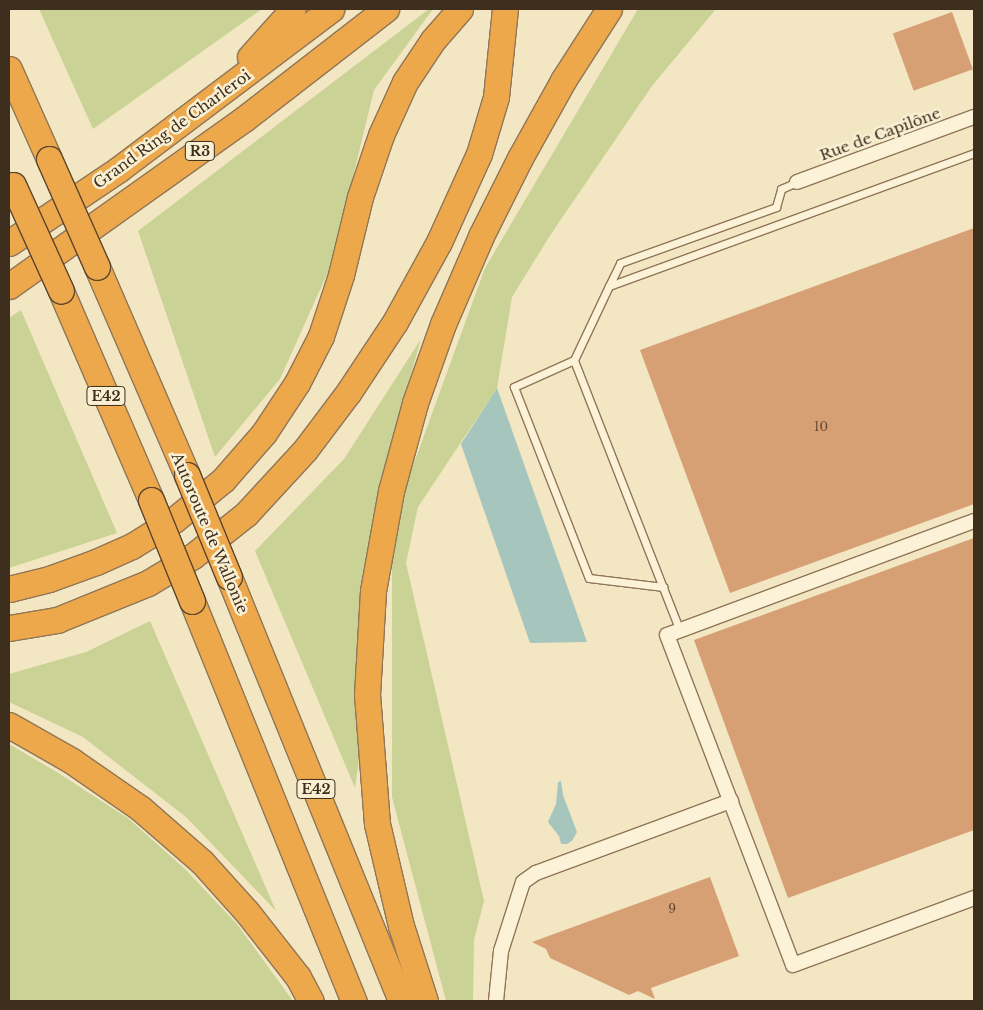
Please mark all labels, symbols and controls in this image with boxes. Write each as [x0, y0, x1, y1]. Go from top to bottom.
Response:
street label: Grand Ring de Charleroi [90, 66, 254, 192]
street label: Rue de Capilône [817, 104, 943, 164]
road number: R3 [184, 140, 216, 162]
road number: E42 [86, 384, 126, 408]
house number: 10 [814, 420, 828, 434]
street label: Autoroute de Wallonie [168, 450, 252, 616]
road number: E42 [296, 778, 336, 801]
house number: 9 [668, 902, 676, 916]

